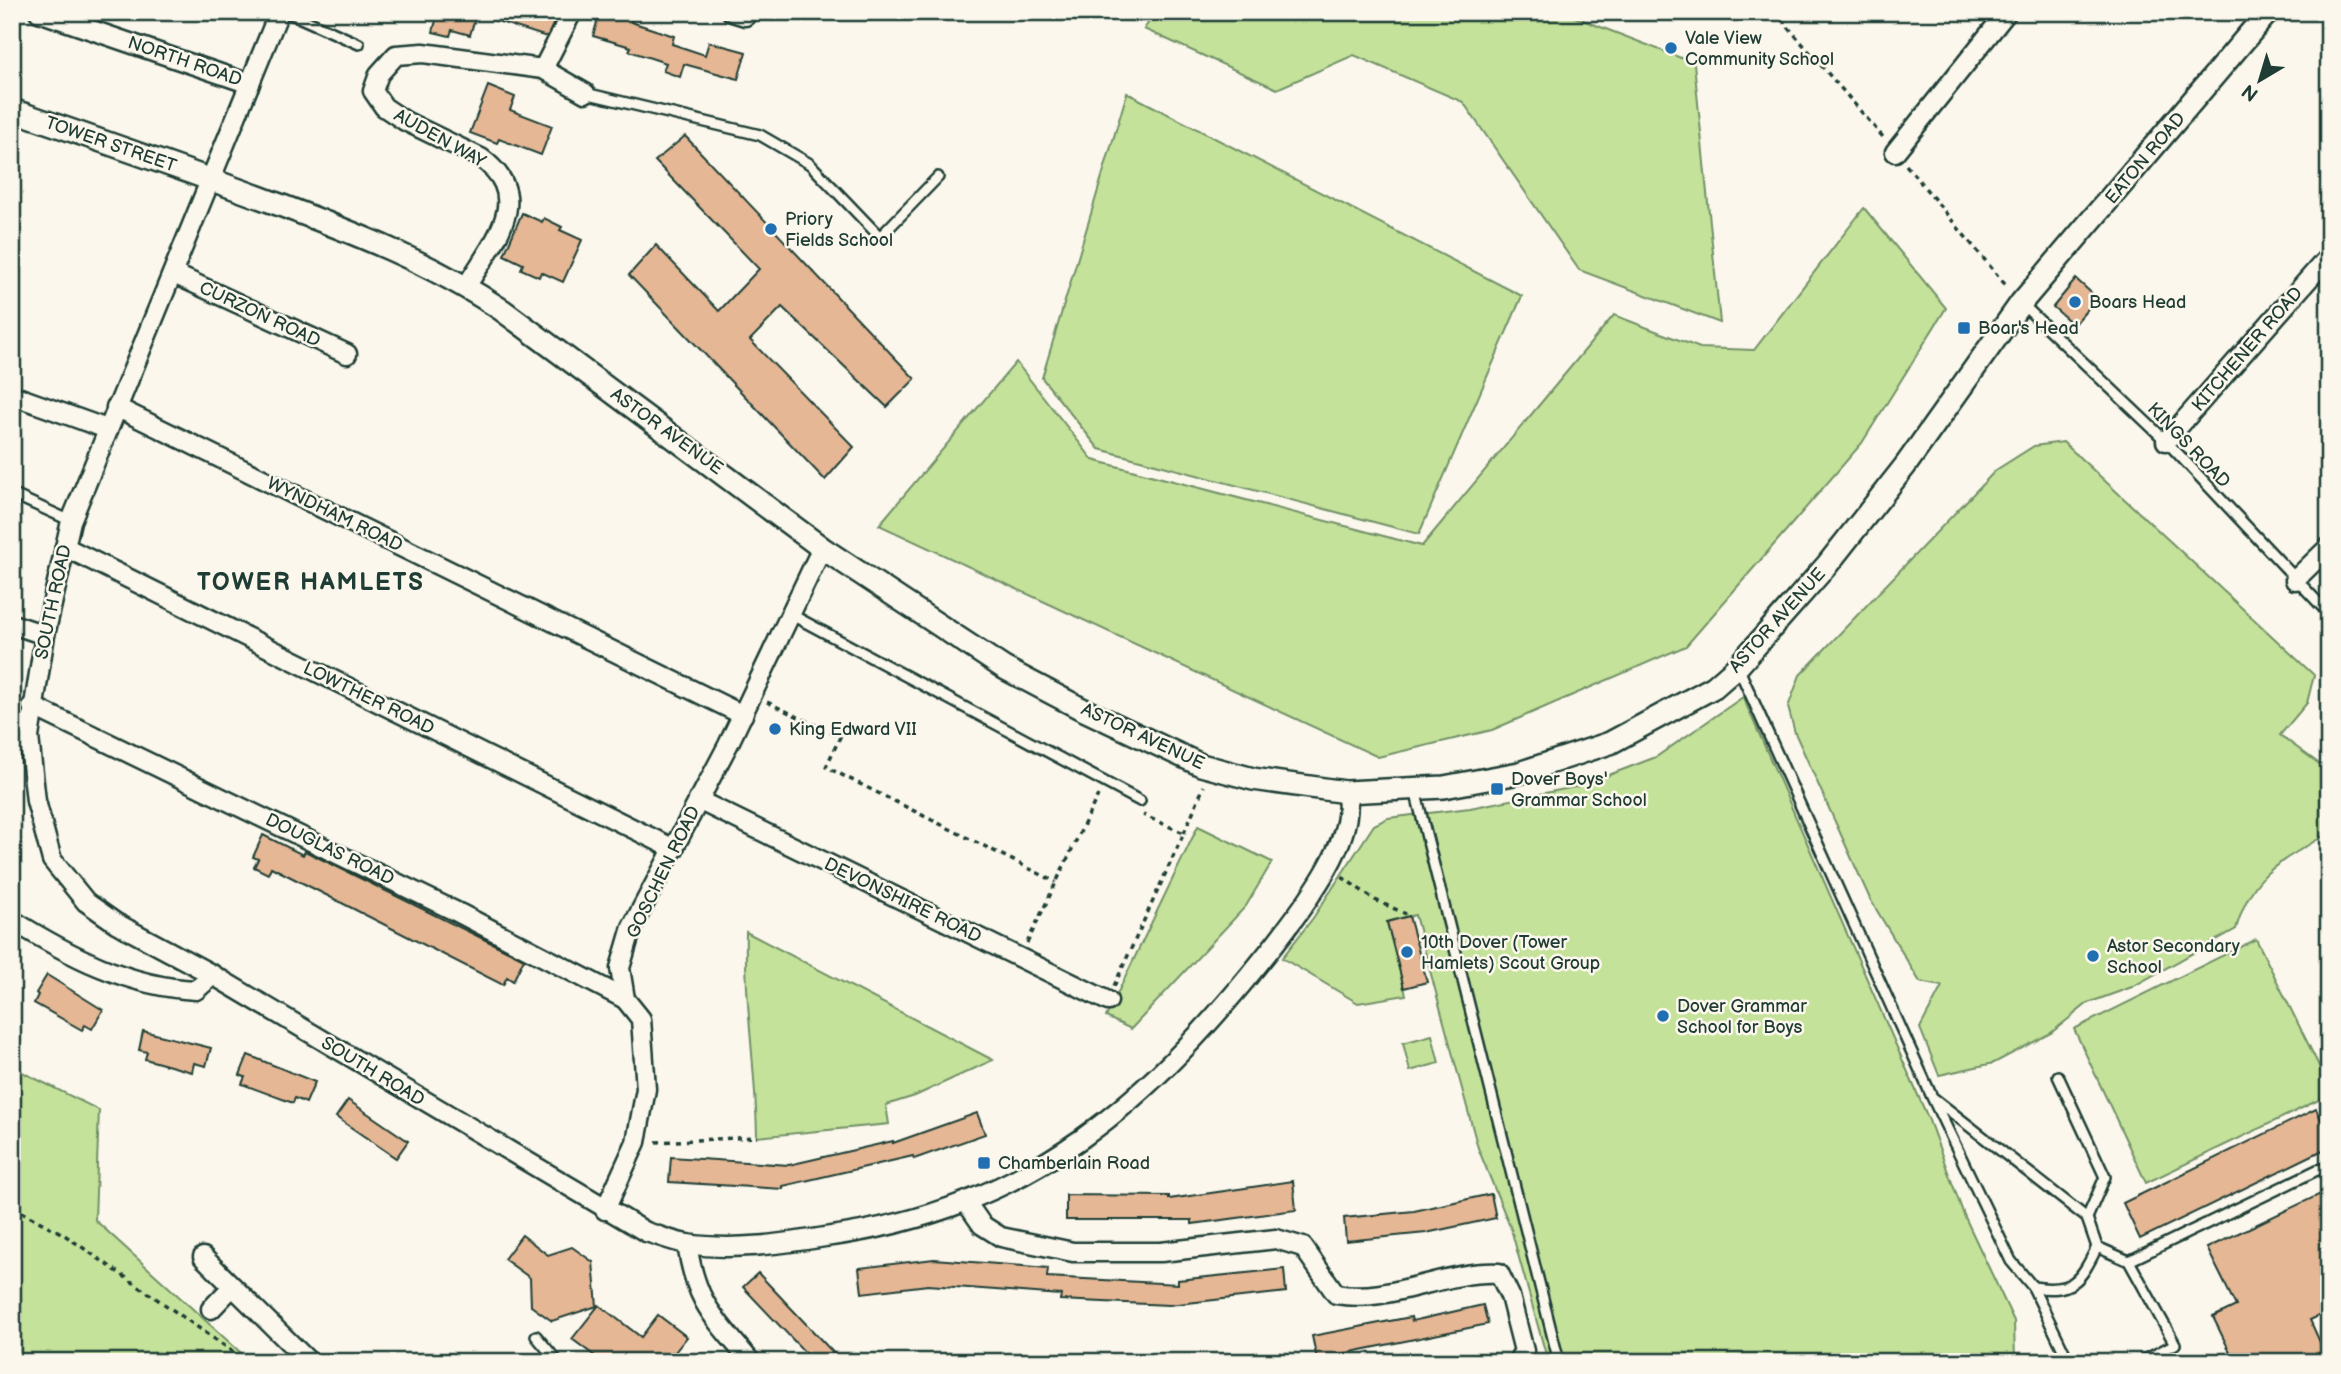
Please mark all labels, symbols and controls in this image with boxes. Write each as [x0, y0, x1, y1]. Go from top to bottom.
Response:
place label: Vale View Community School [1685, 28, 1834, 70]
street label: NORTH ROAD [125, 32, 245, 91]
marker: Vale View Community School [1663, 40, 1679, 56]
north arrow [2226, 46, 2296, 116]
text: N [2238, 79, 2263, 106]
street label: AUDEN WAY [390, 105, 490, 172]
street label: EATON ROAD [2101, 108, 2190, 208]
street label: TOWER STREET [43, 112, 179, 177]
place label: Priory Fields School [785, 209, 893, 251]
marker: Priory Fields School [763, 221, 779, 237]
street label: CURZON ROAD [196, 277, 324, 352]
street label: KITCHENER ROAD [2188, 283, 2307, 416]
place label: Boars Head [2089, 292, 2186, 313]
marker: Boars Head [2067, 294, 2083, 310]
place label: Boar's Head [1978, 318, 2079, 339]
marker: Boar's Head [1956, 320, 1972, 336]
street label: ASTOR AVENUE [606, 384, 727, 479]
street label: KINGS ROAD [2143, 398, 2234, 492]
street label: WYNDHAM ROAD [264, 473, 406, 556]
street label: SOUTH ROAD [31, 543, 76, 661]
street label: ASTOR AVENUE [1725, 564, 1830, 677]
district label: TOWER HAMLETS [197, 568, 425, 597]
street label: LOWTHER ROAD [300, 658, 438, 739]
street label: ASTOR AVENUE [1078, 699, 1208, 774]
place label: King Edward VII [789, 719, 917, 740]
marker: King Edward VII [767, 721, 783, 737]
place label: Dover Boys' Grammar School [1511, 769, 1647, 811]
marker: Dover Boys' Grammar School [1489, 781, 1505, 797]
street label: GOSCHEN ROAD [622, 803, 705, 942]
street label: DOUGLAS ROAD [262, 809, 398, 890]
street label: DEVONSHIRE ROAD [821, 853, 985, 948]
place label: 10th Dover (Tower Hamlets) Scout Group [1421, 932, 1600, 974]
place label: Astor Secondary School [2107, 936, 2241, 978]
marker: 10th Dover (Tower Hamlets) Scout Group [1399, 944, 1415, 960]
marker: Astor Secondary School [2085, 948, 2101, 964]
place label: Dover Grammar School for Boys [1677, 996, 1807, 1038]
marker: Dover Grammar School for Boys [1655, 1008, 1671, 1024]
street label: SOUTH ROAD [317, 1032, 428, 1110]
place label: Chamberlain Road [998, 1153, 1150, 1174]
marker: Chamberlain Road [976, 1155, 992, 1171]

